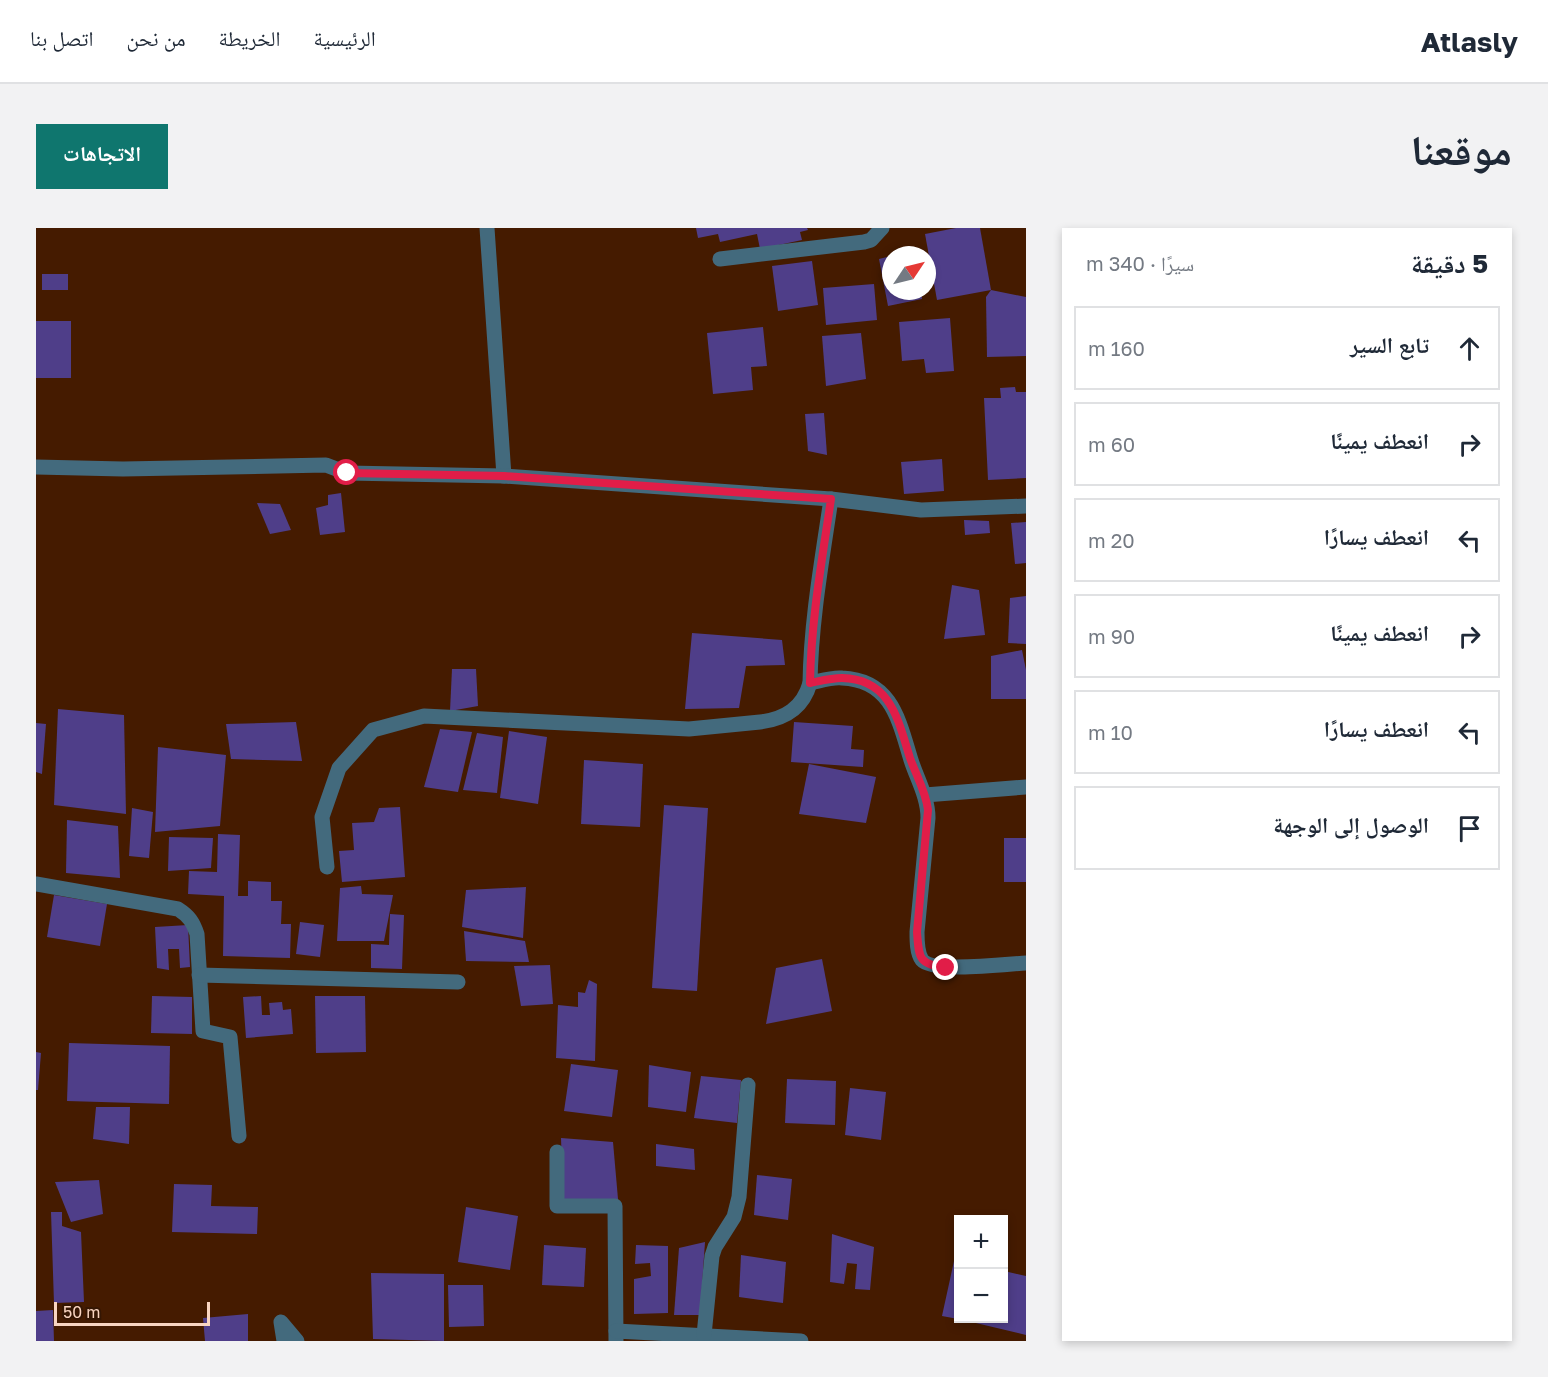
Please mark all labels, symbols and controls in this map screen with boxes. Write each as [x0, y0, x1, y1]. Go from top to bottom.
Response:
text: اتصل بنا [30, 25, 93, 51]
text: من نحن [126, 25, 186, 51]
text: الخريطة [219, 25, 280, 51]
text: الرئيسية [313, 25, 376, 51]
text: Atlasly [1421, 25, 1518, 58]
button: الاتجاهات [36, 124, 168, 189]
text: موقعنا [1411, 124, 1512, 174]
north arrow [882, 246, 936, 300]
text: 5 دقيقة [1411, 248, 1488, 279]
text: سيرًا · 340 m [1086, 251, 1194, 275]
text: تابع السير [1350, 331, 1429, 358]
icon: ahead [1453, 332, 1486, 365]
text: 160 m [1088, 336, 1145, 360]
text: انعطف يمينًا [1330, 427, 1429, 454]
icon: right [1453, 428, 1486, 461]
text: 60 m [1088, 432, 1135, 456]
route start [333, 459, 359, 485]
text: انعطف يسارًا [1324, 523, 1429, 550]
icon: left [1453, 524, 1486, 557]
text: 20 m [1088, 528, 1135, 552]
text: انعطف يمينًا [1330, 619, 1429, 646]
icon: right [1453, 620, 1486, 653]
text: 90 m [1088, 624, 1135, 648]
text: انعطف يسارًا [1324, 715, 1429, 742]
icon: left [1453, 716, 1486, 749]
text: 10 m [1088, 720, 1133, 744]
text: الوصول إلى الوجهة [1273, 811, 1429, 838]
icon: arrive [1453, 812, 1486, 845]
route end [932, 954, 958, 980]
map controls [954, 1215, 1008, 1323]
button: + [954, 1215, 1008, 1269]
button: − [954, 1269, 1008, 1323]
scale bar [54, 1299, 210, 1326]
text: 50 m [63, 1302, 100, 1322]

